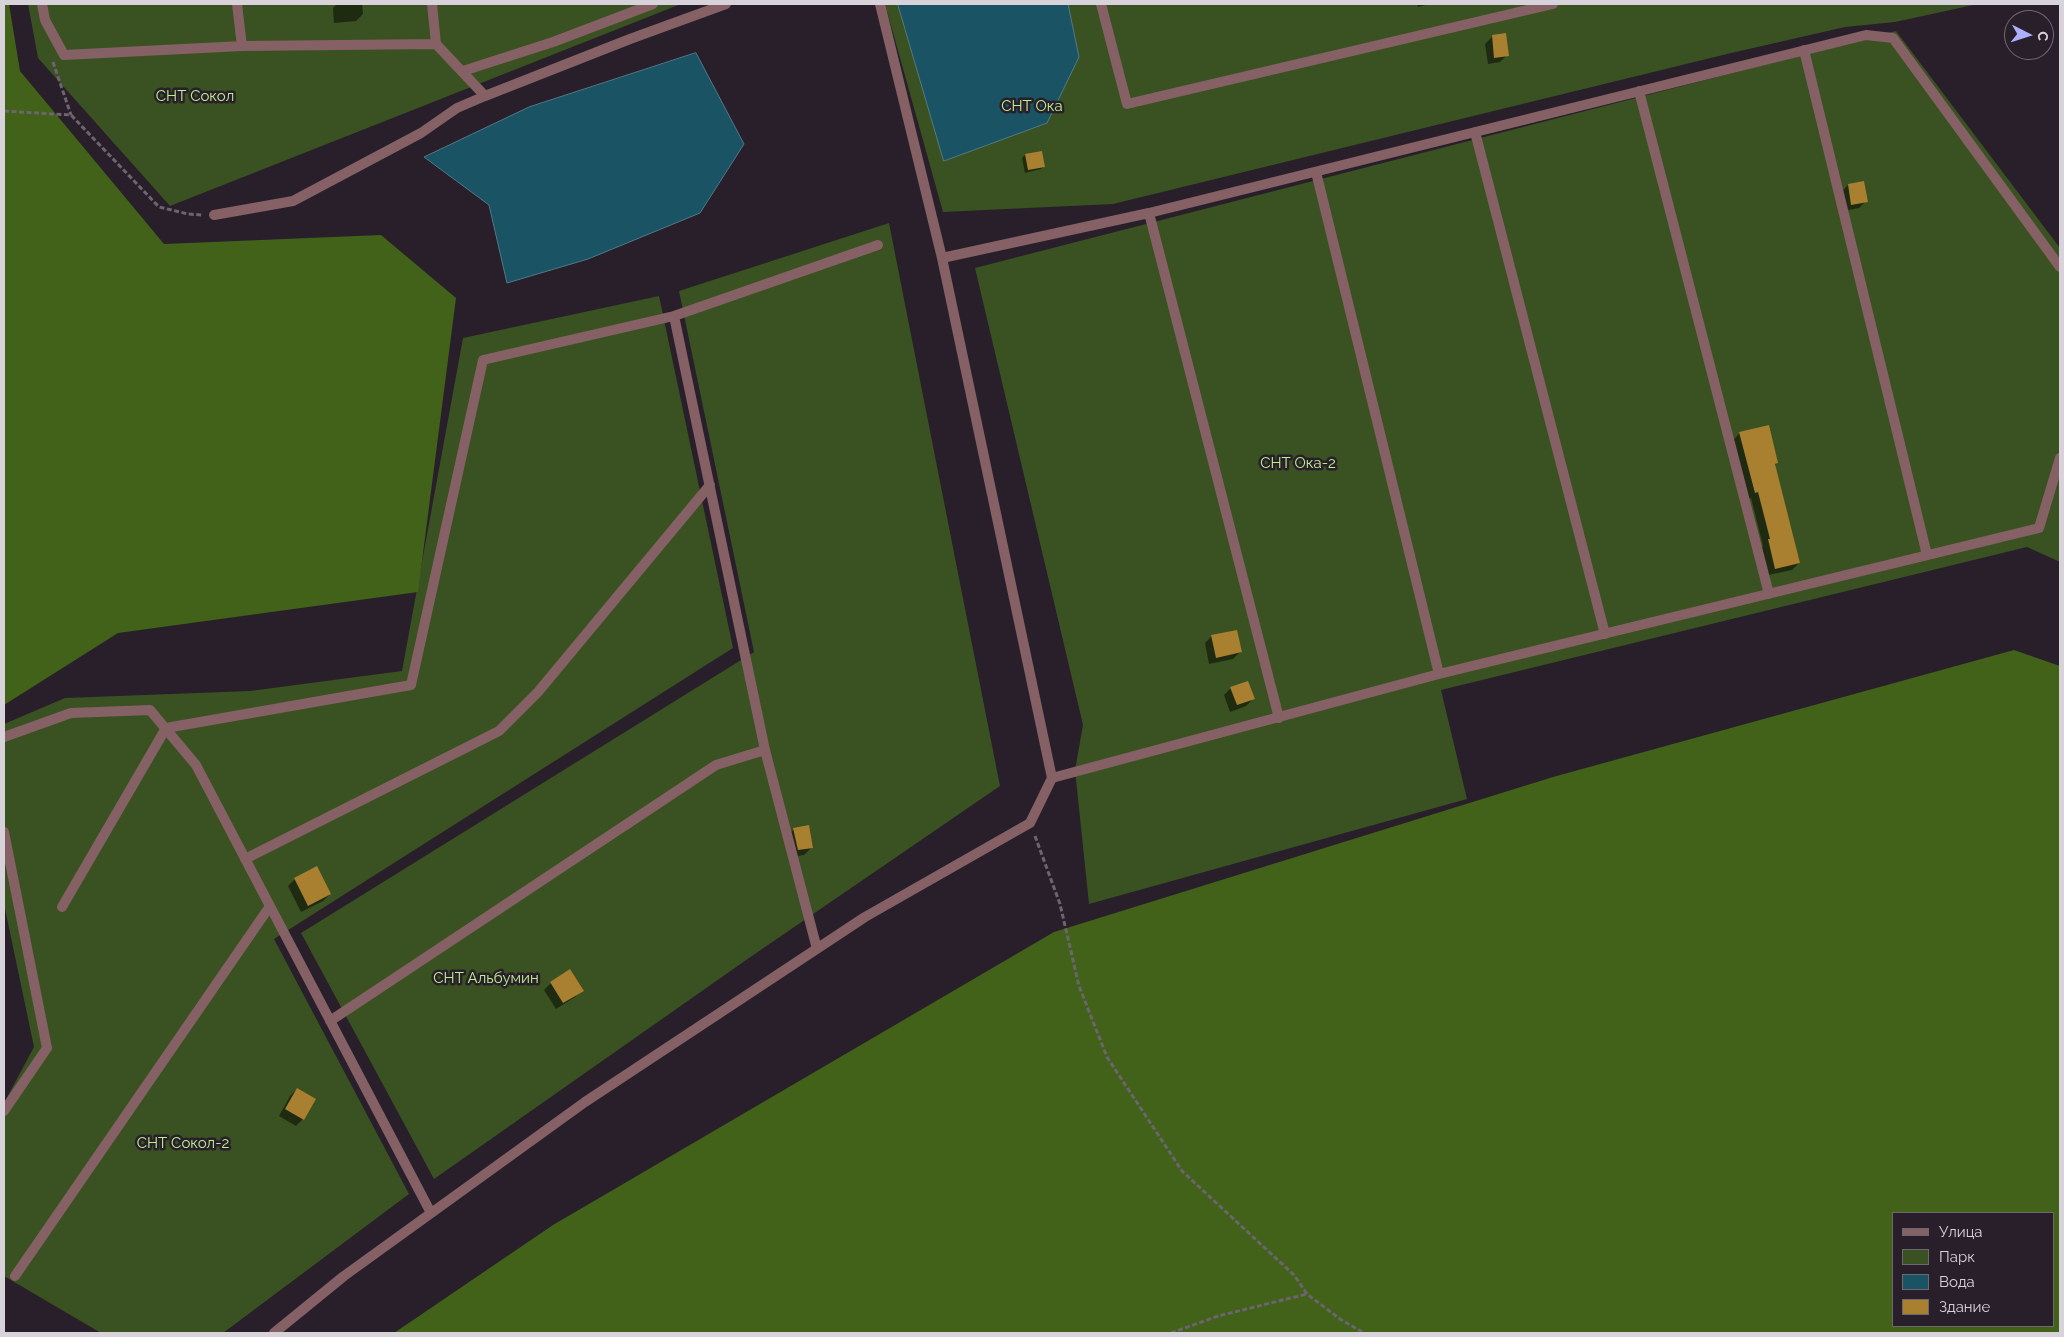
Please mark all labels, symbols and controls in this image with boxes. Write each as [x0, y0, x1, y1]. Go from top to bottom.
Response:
north arrow [2004, 10, 2054, 60]
text: С [2035, 31, 2051, 42]
park label: СНТ Сокол [156, 87, 234, 105]
park label: СНТ Ока [1001, 97, 1063, 115]
park label: СНТ Ока-2 [1260, 454, 1336, 472]
park label: СНТ Альбумин [433, 969, 539, 987]
park label: СНТ Сокол-2 [137, 1134, 229, 1152]
legend [1892, 1212, 2054, 1327]
text: Улица [1939, 1223, 1983, 1241]
text: Парк [1939, 1248, 1975, 1266]
text: Вода [1939, 1273, 1975, 1291]
text: Здание [1939, 1298, 1990, 1316]

